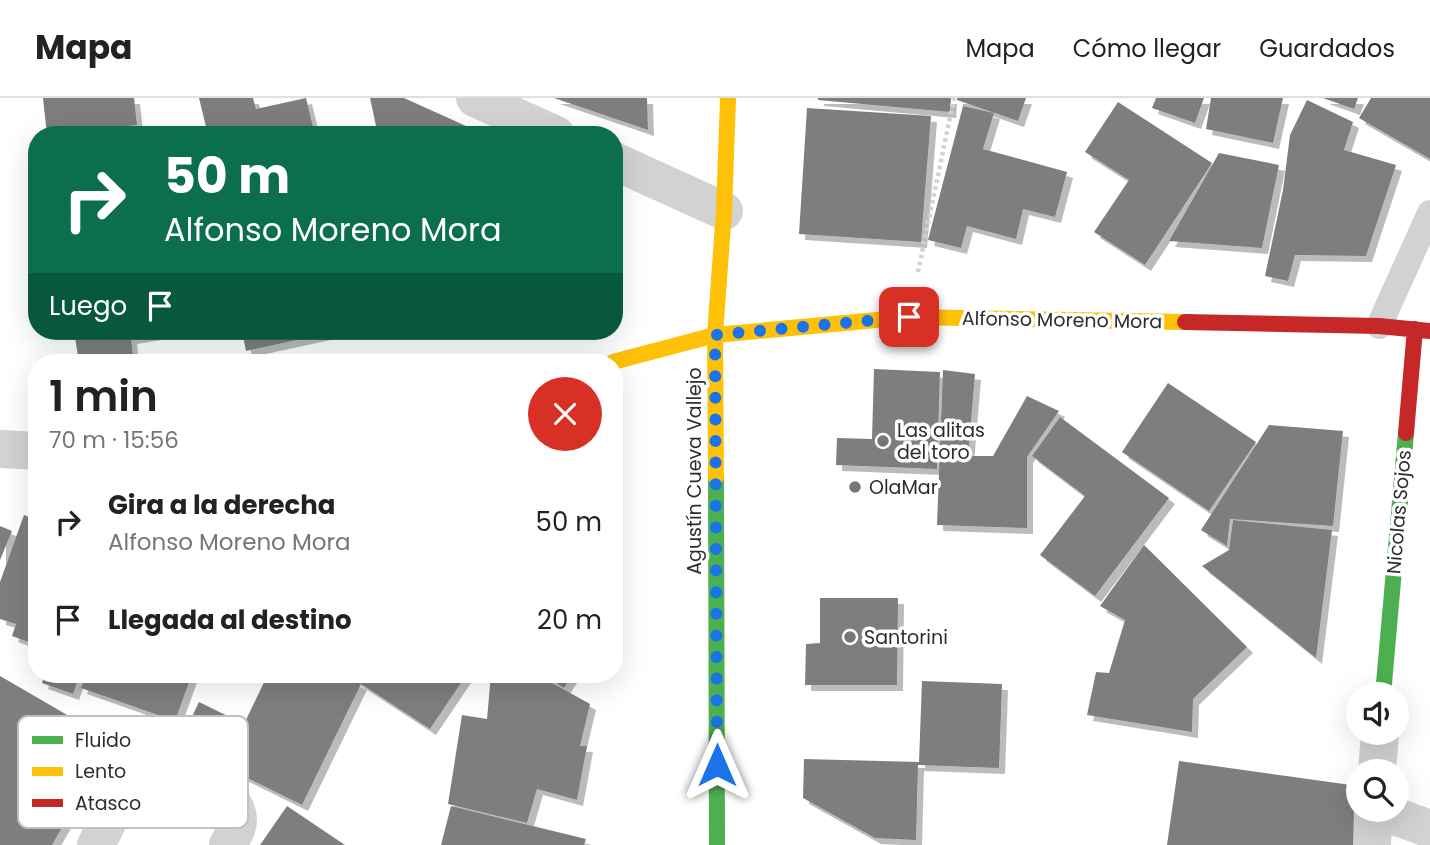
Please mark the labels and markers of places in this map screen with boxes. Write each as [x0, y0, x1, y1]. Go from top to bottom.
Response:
pin [879, 287, 939, 347]
place label: Las alitas del toro [897, 417, 985, 466]
marker: Las alitas del toro [875, 433, 891, 449]
place label: OlaMar [869, 474, 938, 501]
marker: OlaMar [847, 479, 863, 495]
place label: Santorini [864, 624, 948, 651]
marker: Santorini [842, 629, 858, 645]

